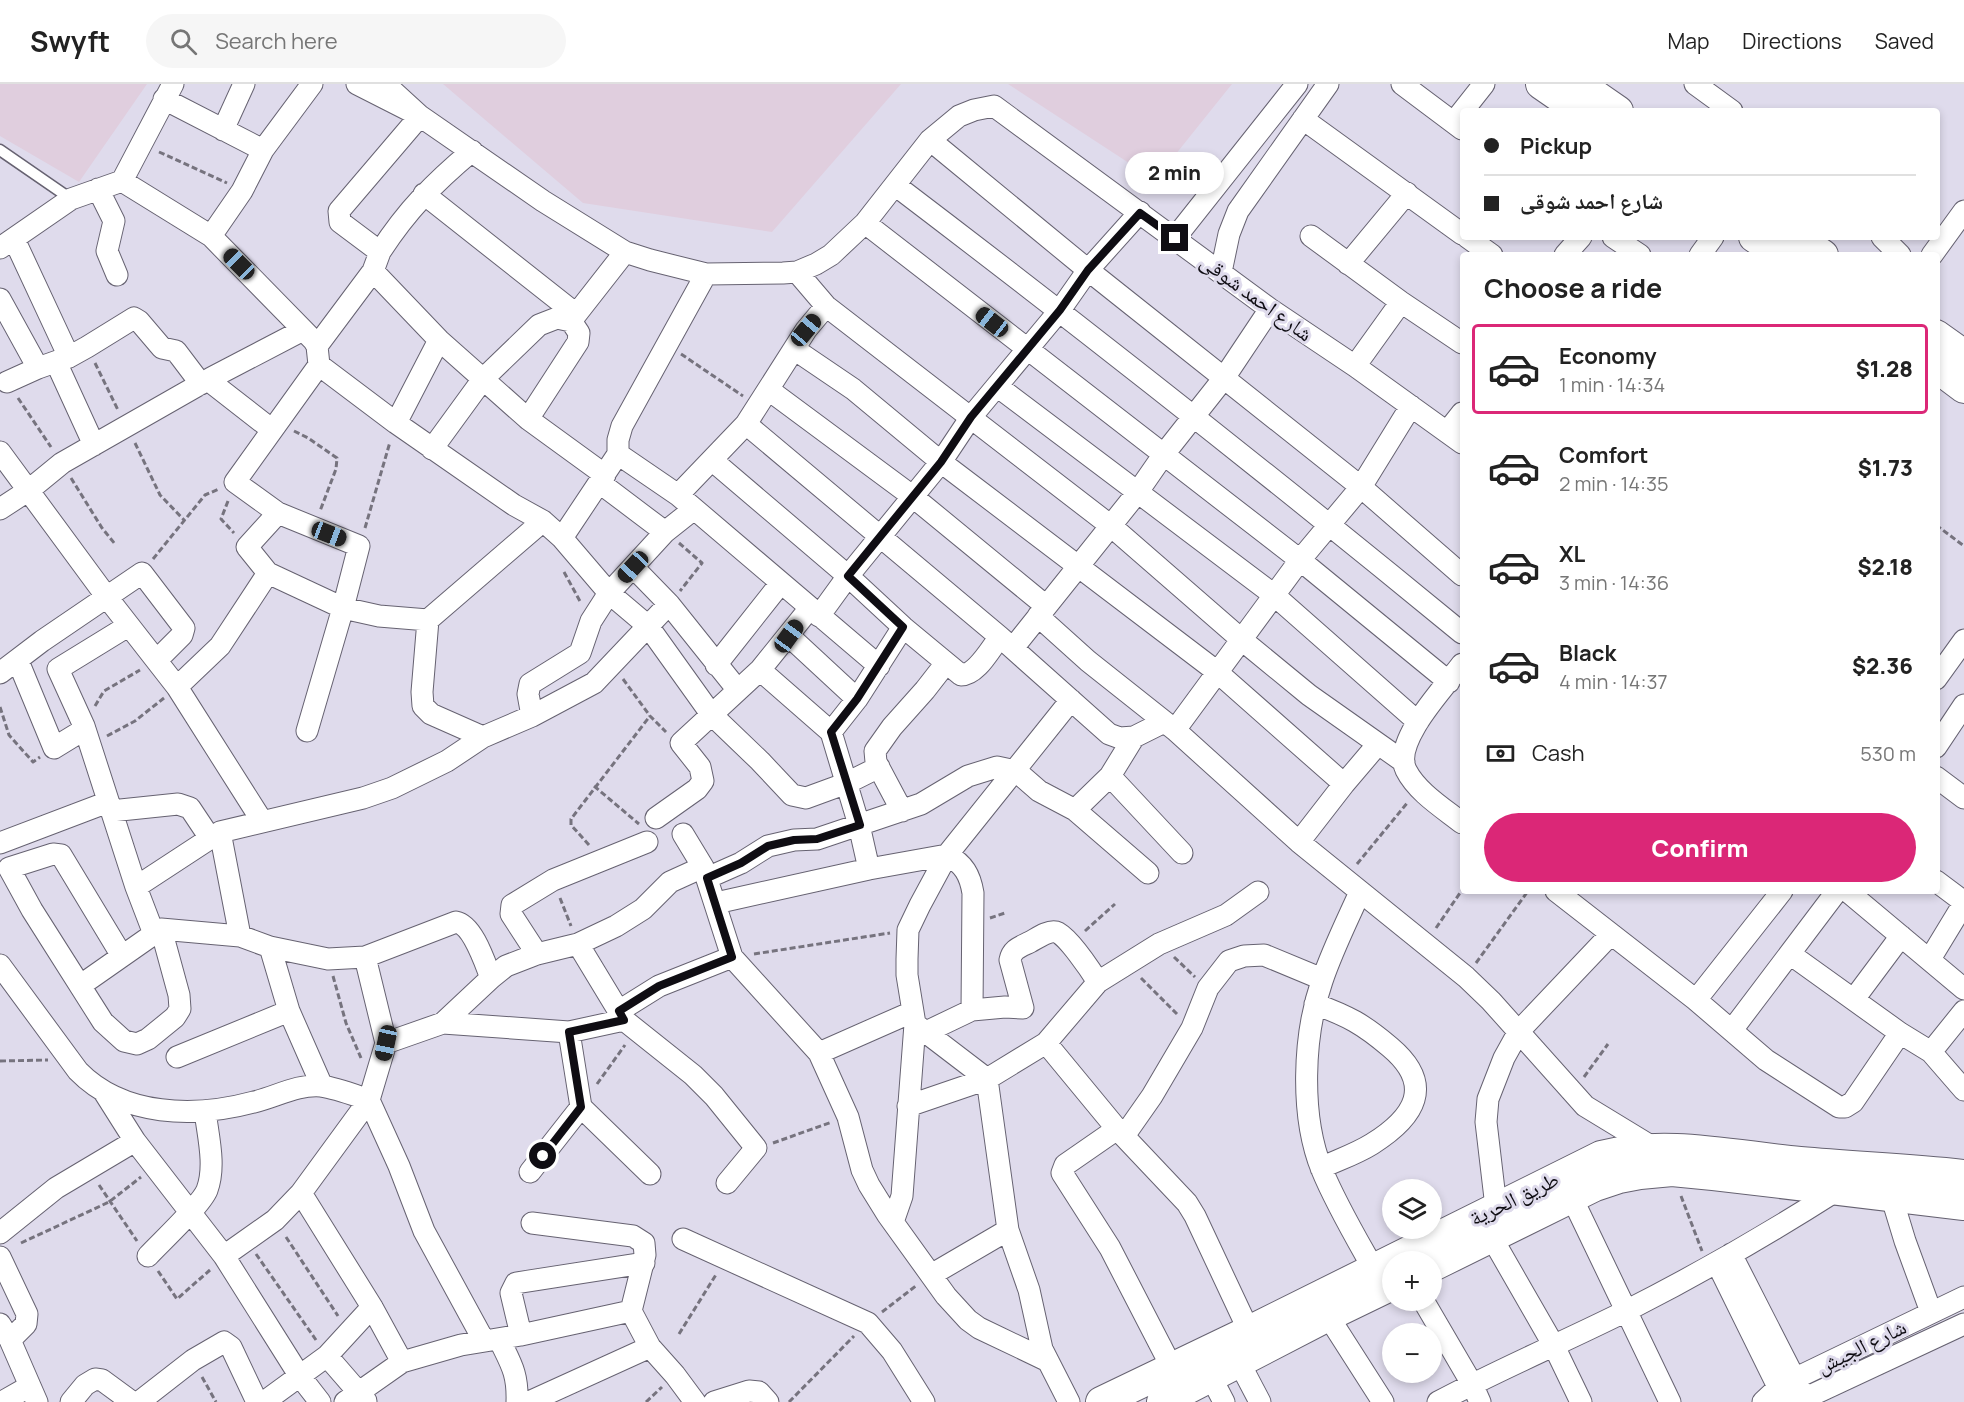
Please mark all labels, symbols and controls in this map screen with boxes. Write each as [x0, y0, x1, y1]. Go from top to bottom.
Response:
search box [146, 14, 566, 68]
text: Swyft [30, 22, 110, 60]
icon: search [167, 25, 200, 58]
text: Search here [215, 26, 338, 56]
text: Map [1668, 27, 1709, 55]
text: Directions [1742, 27, 1842, 55]
text: Saved [1875, 27, 1934, 55]
text: Pickup [1520, 131, 1592, 161]
callout: 2 min [1126, 151, 1224, 193]
text: 2 min [1148, 159, 1201, 186]
text: شارع احمد شوقى [1520, 186, 1663, 216]
route end [1161, 224, 1188, 251]
car [220, 245, 258, 283]
street label: شارع احمد شوقى [1195, 247, 1319, 347]
text: Choose a ride [1484, 269, 1662, 306]
car [972, 304, 1012, 340]
car [788, 310, 824, 350]
text: Economy [1559, 341, 1657, 371]
icon: car [1487, 342, 1541, 396]
text: $1.28 [1856, 354, 1913, 384]
text: 1 min · 14:34 [1559, 371, 1665, 398]
text: Comfort [1559, 440, 1648, 470]
icon: car [1487, 441, 1541, 495]
text: $1.73 [1858, 453, 1913, 483]
text: 2 min · 14:35 [1559, 470, 1669, 497]
car [309, 519, 349, 549]
text: XL [1559, 539, 1585, 569]
icon: car [1487, 540, 1541, 594]
car [614, 548, 652, 586]
text: $2.18 [1858, 552, 1913, 582]
text: 3 min · 14:36 [1559, 569, 1669, 596]
car [771, 616, 807, 656]
text: Black [1559, 638, 1616, 668]
icon: car [1487, 639, 1541, 693]
text: $2.36 [1852, 651, 1913, 681]
text: 4 min · 14:37 [1559, 668, 1668, 695]
icon: cash [1484, 737, 1517, 770]
text: Cash [1532, 738, 1585, 768]
text: 530 m [1860, 740, 1916, 767]
button: Confirm [1484, 813, 1916, 882]
car [373, 1024, 399, 1062]
route start [529, 1142, 556, 1169]
street label: طريق الحرية [1465, 1164, 1563, 1232]
map controls [1382, 1179, 1442, 1383]
button: layers [1382, 1179, 1442, 1239]
button: + [1382, 1251, 1442, 1311]
street label: شارع الجيش [1812, 1312, 1910, 1380]
button: − [1382, 1323, 1442, 1383]

